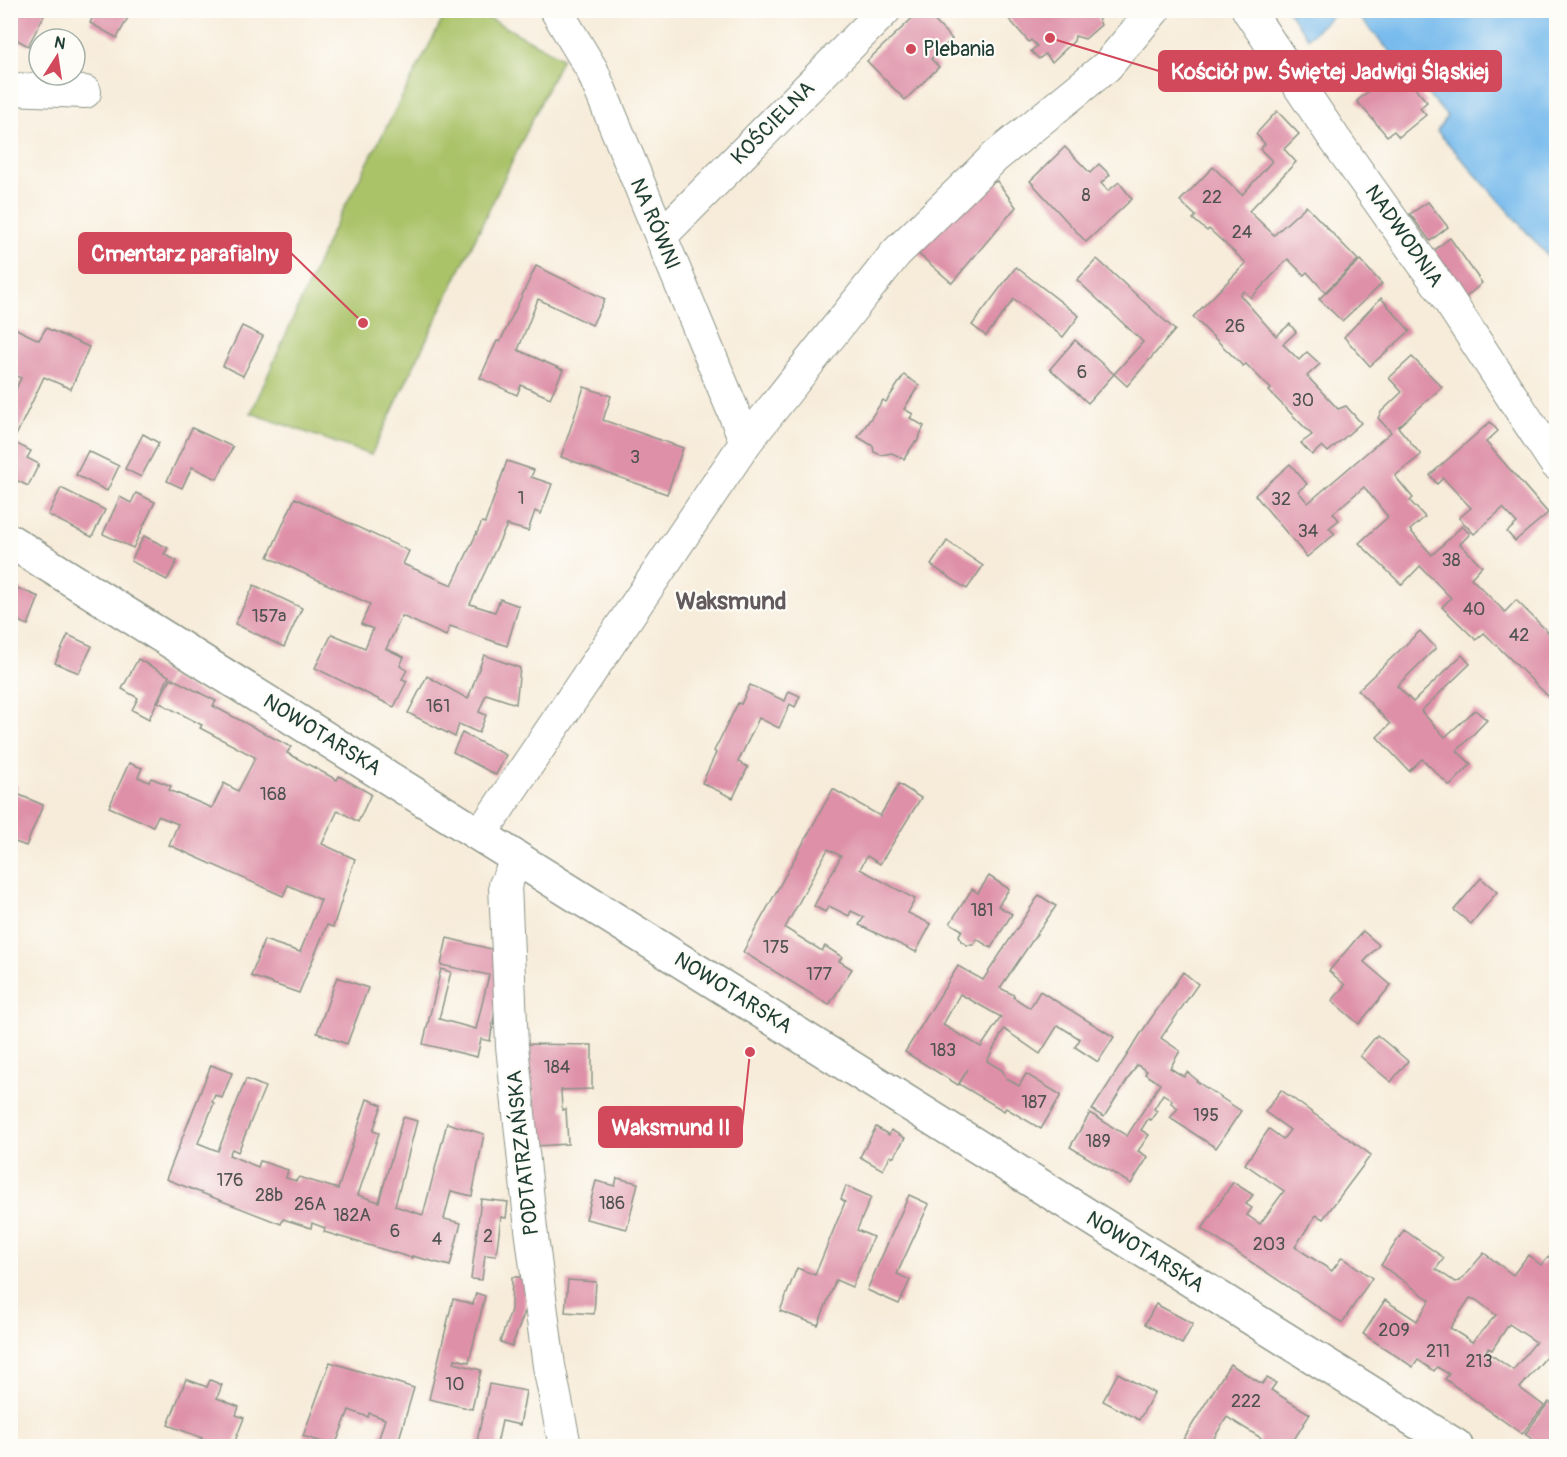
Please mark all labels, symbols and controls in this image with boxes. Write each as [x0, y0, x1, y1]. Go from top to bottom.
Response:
north arrow [27, 27, 87, 87]
text: N [53, 32, 67, 54]
place label: Plebania [923, 36, 995, 63]
marker: Plebania [904, 42, 918, 56]
callout: Kościół pw. Świętej Jadwigi Śląskiej [1159, 51, 1501, 91]
text: Kościół pw. Świętej Jadwigi Śląskiej [1171, 58, 1489, 86]
street label: KOŚCIELNA [725, 75, 821, 171]
street label: NA RÓWNI [624, 174, 687, 274]
street label: NADWODNIA [1359, 179, 1449, 293]
house number: 8 [1081, 184, 1091, 207]
house number: 22 [1202, 186, 1222, 209]
house number: 24 [1232, 221, 1253, 244]
callout: Cmentarz parafialny [79, 233, 291, 273]
text: Cmentarz parafialny [91, 240, 279, 268]
house number: 26 [1225, 315, 1245, 338]
house number: 6 [1077, 361, 1087, 384]
house number: 30 [1292, 389, 1314, 412]
house number: 3 [630, 446, 640, 469]
house number: 1 [517, 487, 525, 510]
house number: 32 [1271, 488, 1291, 511]
house number: 34 [1298, 520, 1319, 543]
house number: 38 [1441, 549, 1461, 572]
district label: Waksmund [675, 587, 787, 616]
house number: 40 [1463, 598, 1485, 621]
house number: 157a [252, 605, 286, 628]
house number: 42 [1509, 624, 1529, 647]
street label: NOWOTARSKA [258, 688, 386, 782]
house number: 161 [426, 695, 450, 718]
house number: 168 [260, 783, 286, 806]
house number: 181 [970, 899, 994, 922]
house number: 175 [763, 936, 789, 959]
street label: NOWOTARSKA [669, 946, 797, 1040]
house number: 177 [806, 963, 833, 986]
house number: 183 [930, 1039, 956, 1062]
house number: 184 [544, 1056, 571, 1079]
street label: PODTATRZAŃSKA [501, 1069, 545, 1237]
house number: 187 [1021, 1091, 1047, 1114]
house number: 195 [1193, 1104, 1219, 1127]
callout: Waksmund II [599, 1107, 742, 1147]
text: Waksmund II [611, 1114, 731, 1142]
house number: 189 [1085, 1130, 1111, 1153]
house number: 176 [216, 1169, 244, 1192]
house number: 28b [255, 1184, 283, 1207]
house number: 186 [599, 1192, 625, 1215]
house number: 26A [294, 1193, 326, 1216]
house number: 182A [333, 1204, 371, 1227]
street label: NOWOTARSKA [1081, 1205, 1209, 1299]
house number: 6 [390, 1220, 400, 1243]
house number: 2 [483, 1225, 493, 1248]
house number: 4 [432, 1228, 443, 1251]
house number: 203 [1253, 1233, 1285, 1256]
house number: 209 [1378, 1319, 1410, 1342]
house number: 211 [1426, 1340, 1450, 1363]
house number: 213 [1465, 1350, 1493, 1373]
house number: 10 [445, 1373, 465, 1396]
house number: 222 [1231, 1390, 1261, 1413]

